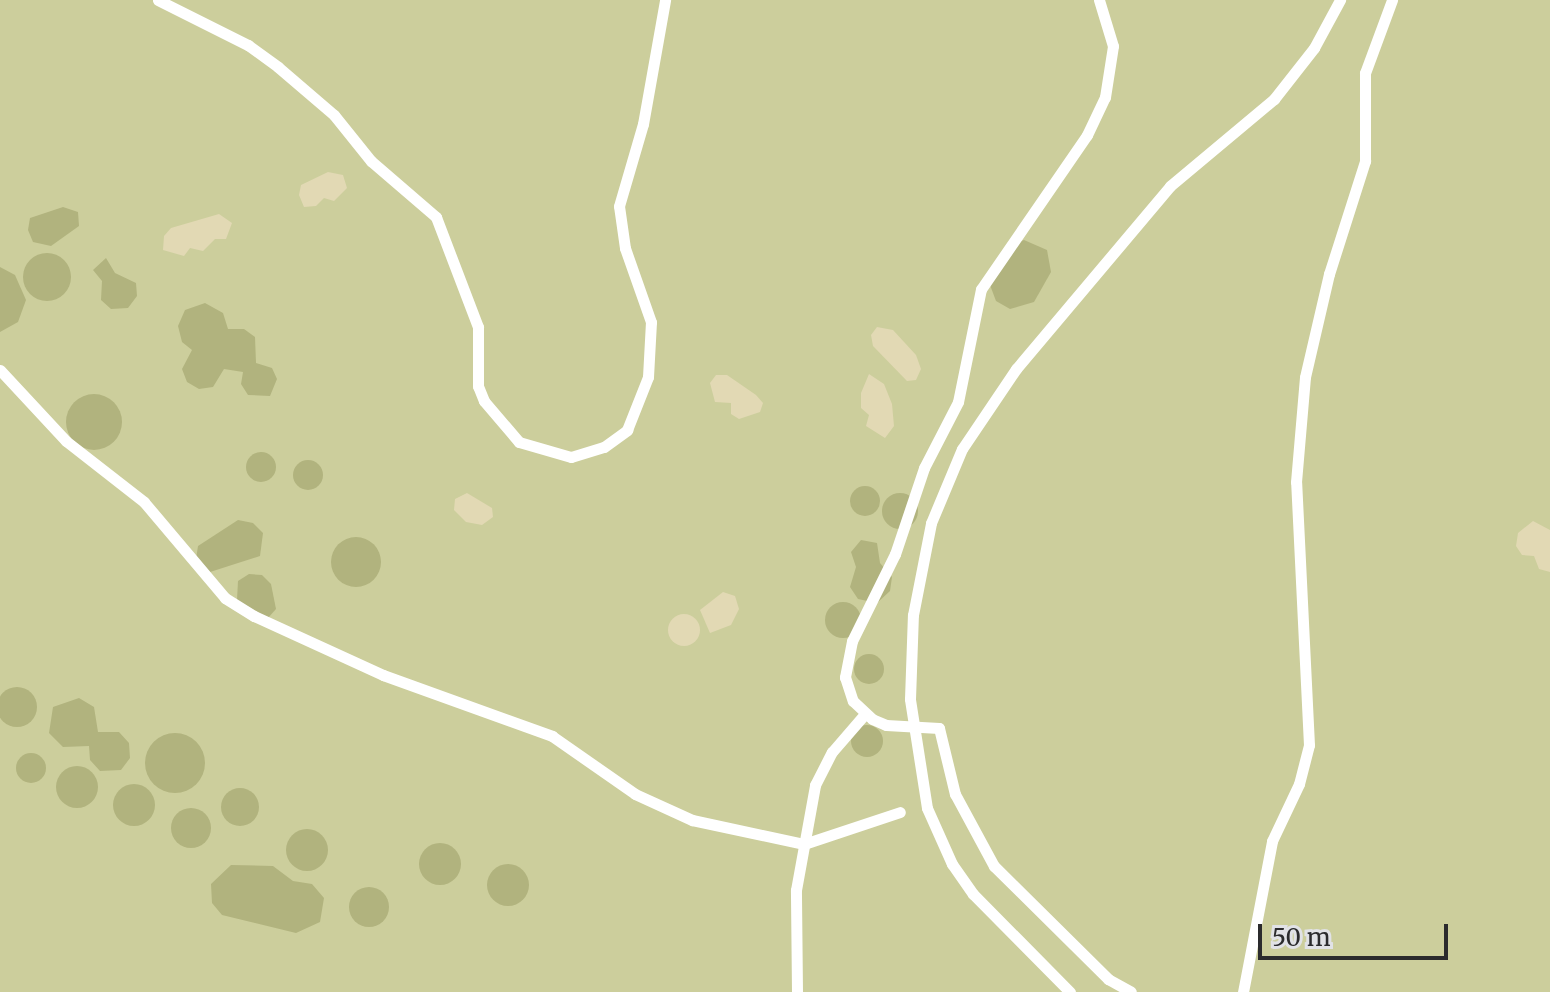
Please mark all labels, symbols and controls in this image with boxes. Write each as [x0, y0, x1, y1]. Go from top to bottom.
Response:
scale bar [1262, 908, 1452, 958]
text: 50 m [1272, 922, 1331, 953]

